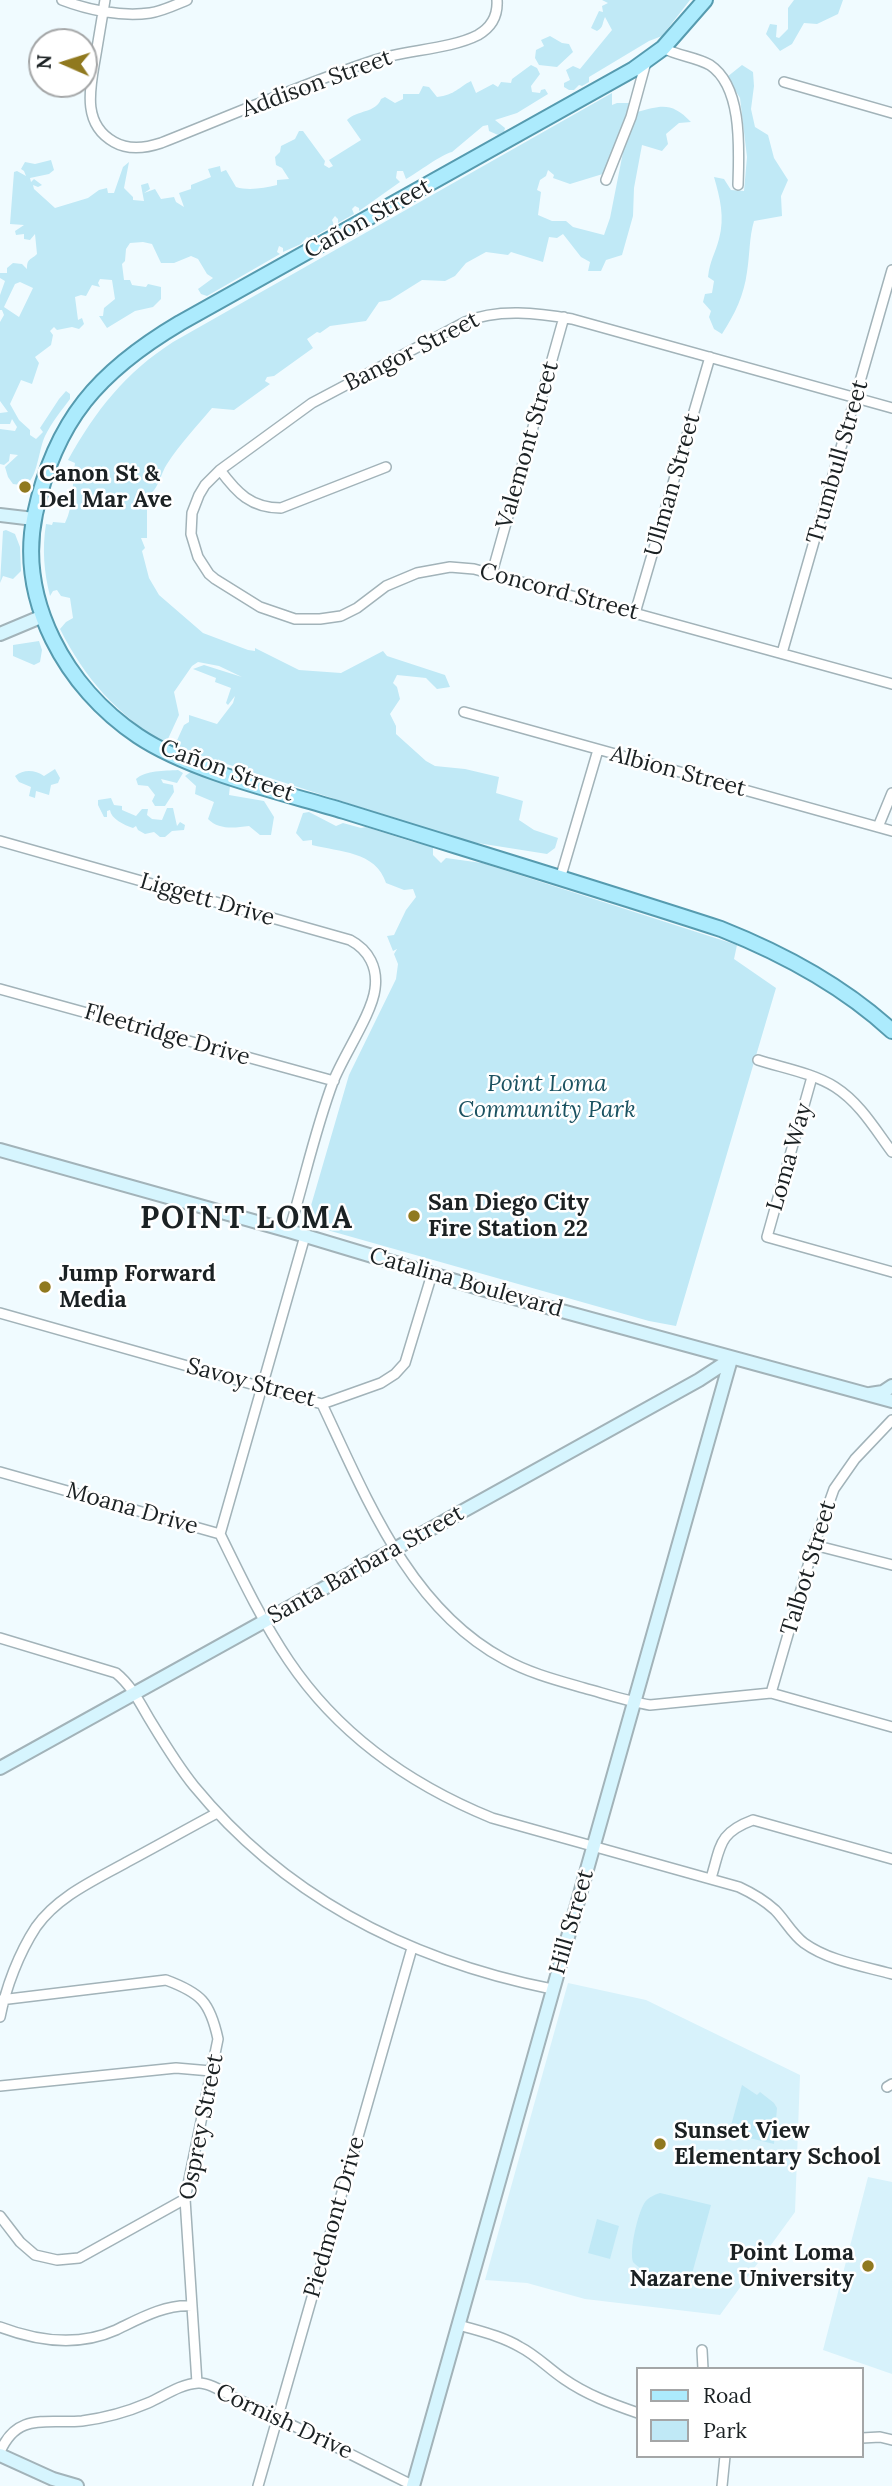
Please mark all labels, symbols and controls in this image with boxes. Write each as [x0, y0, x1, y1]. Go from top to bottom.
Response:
north arrow [28, 28, 98, 98]
street label: Addison Street [238, 44, 396, 124]
text: N [32, 54, 56, 70]
street label: Cañon Street [300, 173, 436, 265]
street label: Bangor Street [340, 306, 484, 398]
street label: Valemont Street [491, 358, 565, 532]
street label: Trumbull Street [801, 377, 875, 547]
street label: Ullman Street [639, 410, 707, 560]
place label: Canon St & Del Mar Ave [39, 460, 172, 514]
marker: Canon St & Del Mar Ave [17, 479, 33, 495]
street label: Concord Street [476, 557, 642, 627]
street label: Cañon Street [156, 734, 298, 808]
street label: Albion Street [607, 741, 749, 803]
street label: Liggett Drive [136, 868, 278, 932]
street label: Fleetridge Drive [81, 998, 253, 1072]
park label: Point Loma Community Park [458, 1070, 636, 1124]
street label: Loma Way [761, 1100, 819, 1214]
place label: San Diego City Fire Station 22 [428, 1189, 589, 1243]
district label: POINT LOMA [141, 1201, 353, 1237]
marker: San Diego City Fire Station 22 [406, 1208, 422, 1224]
street label: Catalina Boulevard [366, 1242, 566, 1324]
place label: Jump Forward Media [59, 1260, 216, 1314]
marker: Jump Forward Media [37, 1279, 53, 1295]
street label: Savoy Street [183, 1352, 319, 1414]
street label: Moana Drive [63, 1477, 201, 1541]
street label: Talbot Street [775, 1497, 843, 1639]
street label: Santa Barbara Street [263, 1500, 469, 1630]
street label: Hill Street [544, 1866, 600, 1978]
street label: Osprey Street [174, 2052, 230, 2202]
place label: Sunset View Elementary School [674, 2117, 881, 2171]
street label: Piedmont Drive [299, 2133, 371, 2301]
marker: Sunset View Elementary School [652, 2136, 668, 2152]
place label: Point Loma Nazarene University [630, 2239, 854, 2293]
marker: Point Loma Nazarene University [860, 2258, 876, 2274]
legend [636, 2367, 864, 2458]
street label: Cornish Drive [211, 2378, 357, 2466]
text: Road [703, 2382, 752, 2409]
text: Park [703, 2417, 747, 2444]

